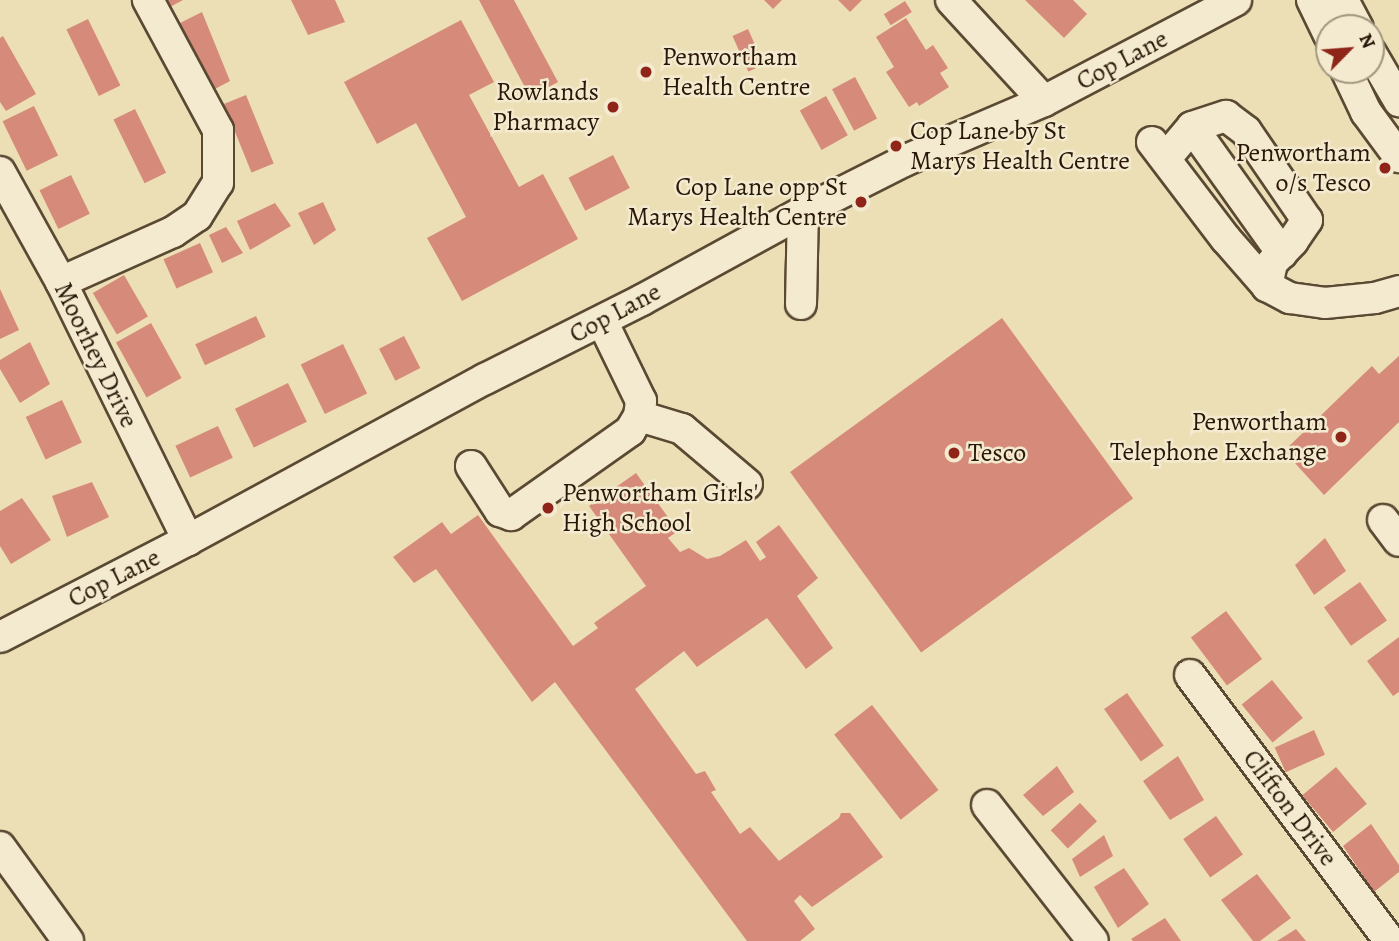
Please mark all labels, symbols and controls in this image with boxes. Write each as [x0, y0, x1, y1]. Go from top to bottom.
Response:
north arrow [1315, 14, 1385, 84]
street label: Cop Lane [1071, 23, 1173, 97]
text: N [1353, 29, 1382, 53]
place label: Penwortham Health Centre [662, 41, 810, 102]
marker: Penwortham Health Centre [636, 62, 656, 82]
place label: Rowlands Pharmacy [492, 76, 599, 138]
marker: Rowlands Pharmacy [605, 99, 621, 115]
place label: Cop Lane by St Marys Health Centre [910, 115, 1130, 176]
place label: Penwortham o/s Tesco [1235, 137, 1371, 198]
marker: Cop Lane by St Marys Health Centre [888, 138, 904, 154]
marker: Penwortham o/s Tesco [1377, 160, 1393, 176]
place label: Cop Lane opp St Marys Health Centre [627, 171, 847, 232]
marker: Cop Lane opp St Marys Health Centre [853, 194, 869, 210]
street label: Cop Lane [564, 276, 666, 350]
street label: Moorhey Drive [47, 277, 145, 433]
place label: Penwortham Telephone Exchange [1110, 406, 1327, 467]
marker: Penwortham Telephone Exchange [1333, 429, 1349, 445]
place label: Tesco [968, 437, 1026, 469]
marker: Tesco [946, 445, 962, 461]
place label: Penwortham Girls' High School [562, 477, 758, 538]
marker: Penwortham Girls' High School [540, 500, 556, 516]
street label: Cop Lane [63, 542, 165, 614]
street label: Clifton Drive [1236, 744, 1344, 872]

